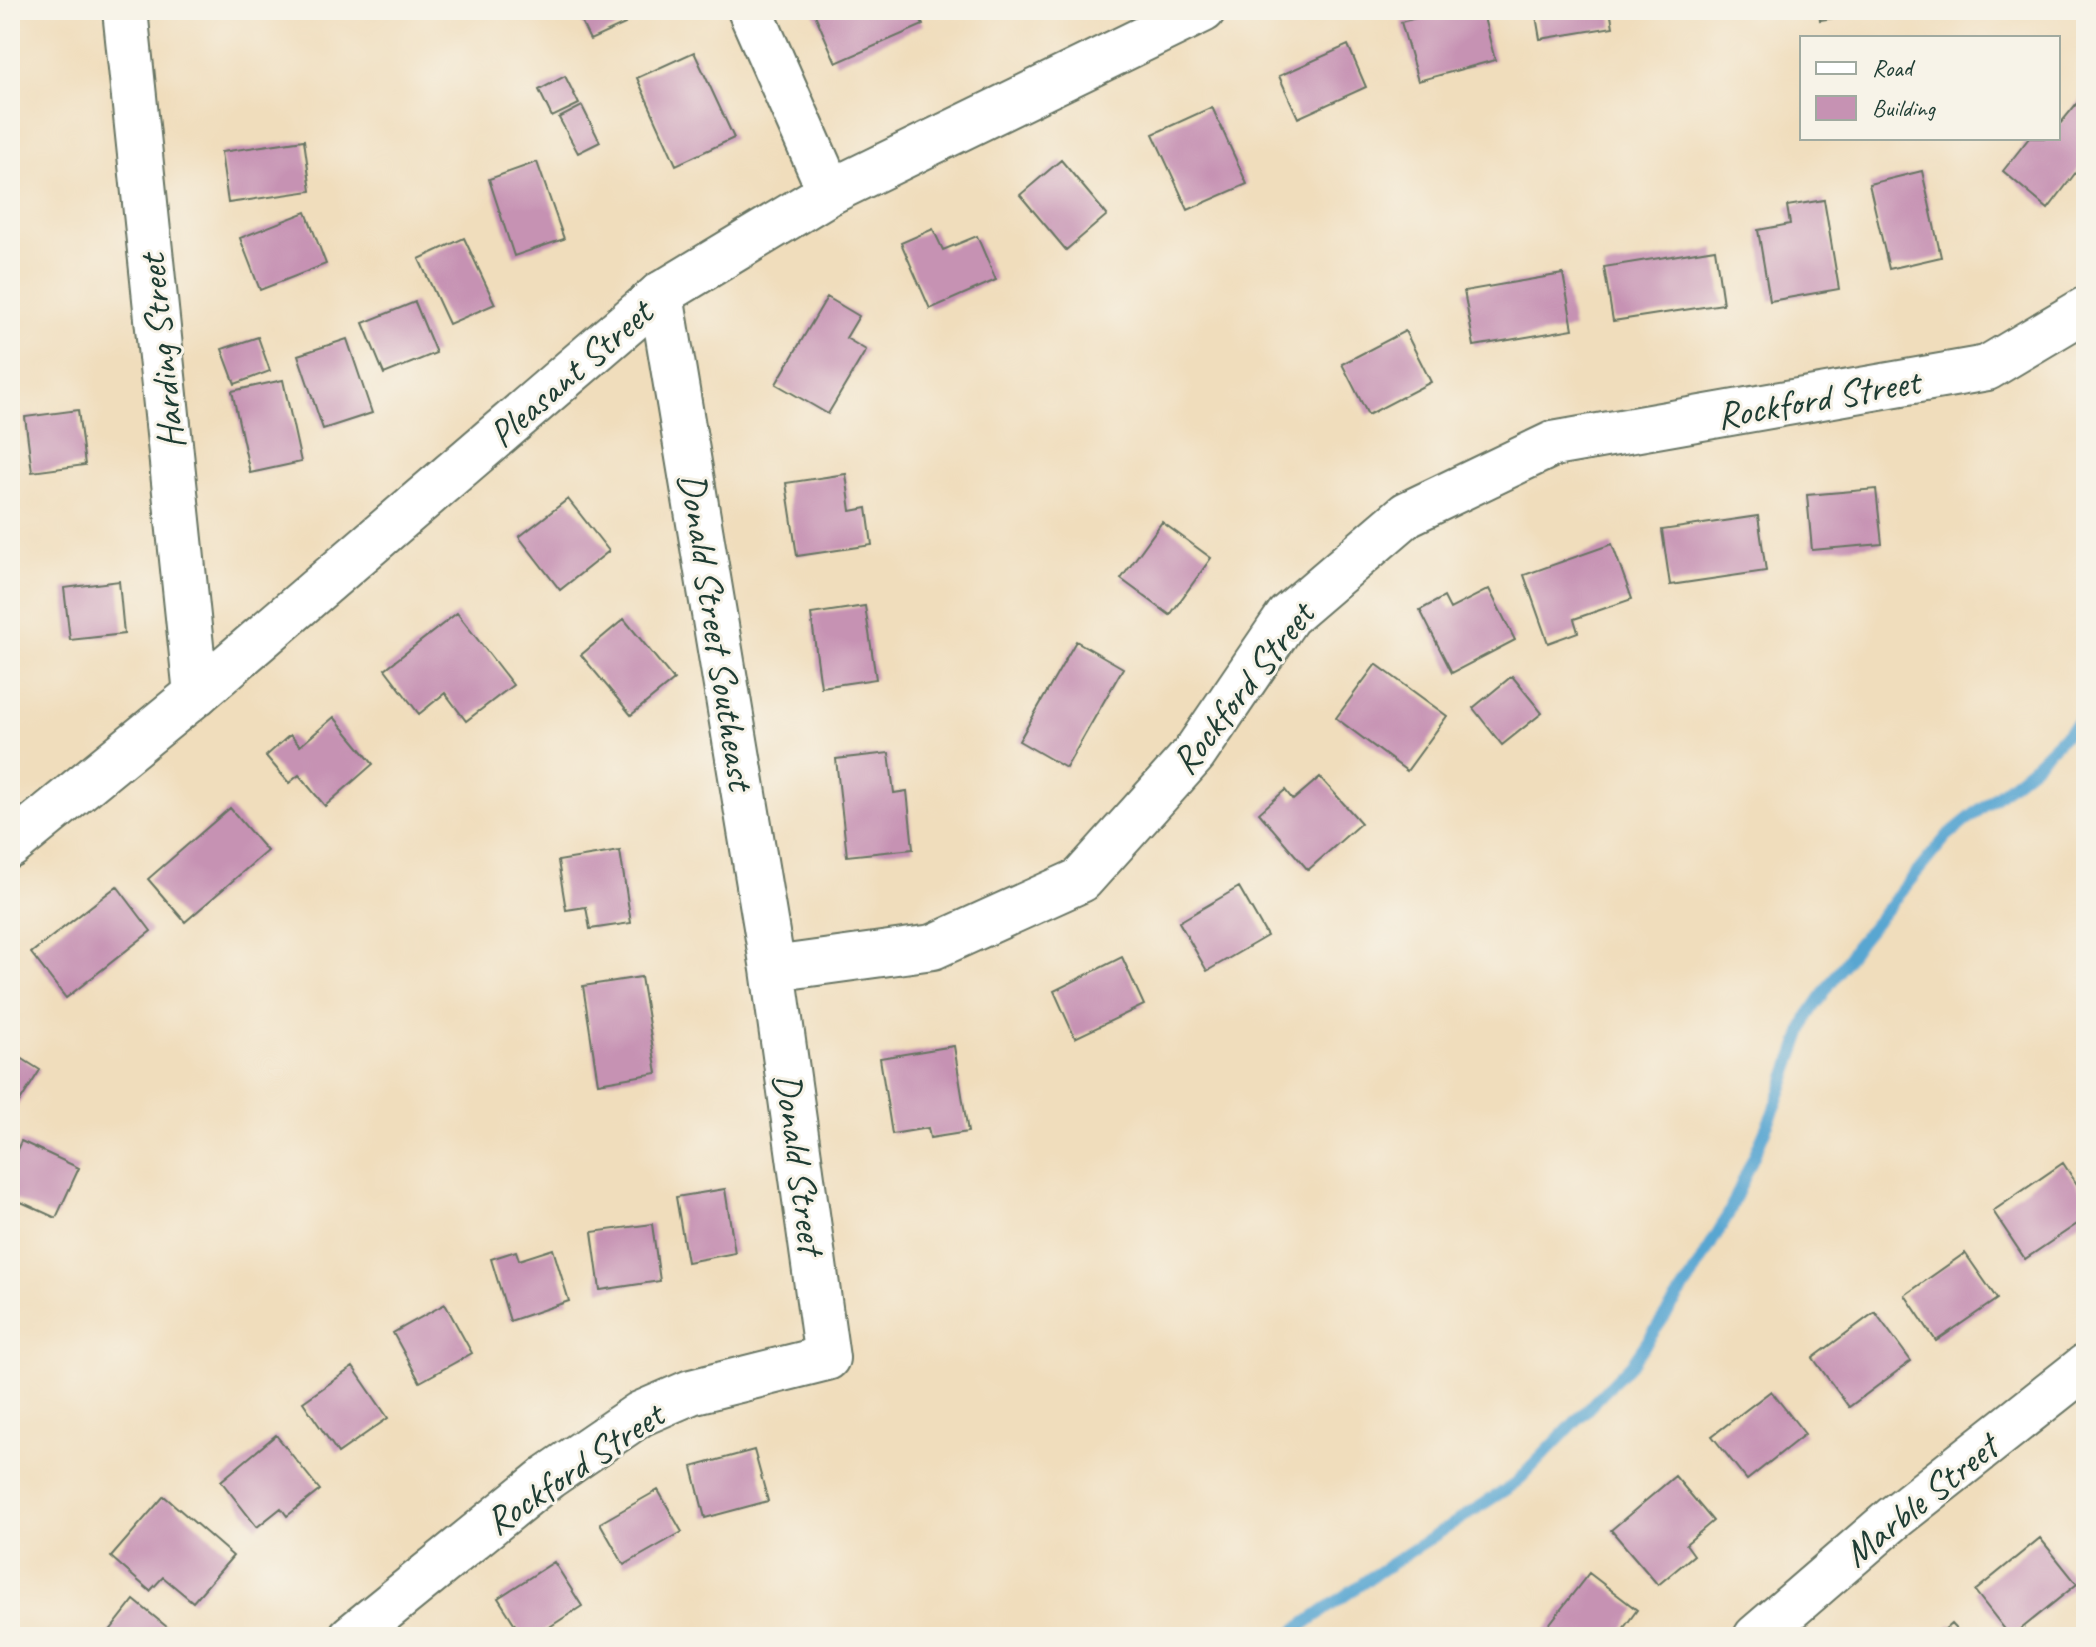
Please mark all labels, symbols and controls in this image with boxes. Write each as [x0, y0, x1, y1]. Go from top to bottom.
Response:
legend [1800, 36, 2060, 140]
text: Road [1872, 53, 1916, 83]
text: Building [1872, 93, 1937, 123]
street label: Harding Street [128, 249, 195, 452]
street label: Pleasant Street [479, 287, 664, 457]
street label: Rockford Street [1713, 357, 1927, 439]
street label: Donald Street Southeast [668, 469, 765, 796]
street label: Rockford Street [1161, 590, 1326, 784]
street label: Donald Street [764, 1070, 836, 1262]
street label: Rockford Street [476, 1390, 675, 1545]
street label: Marble Street [1834, 1421, 2011, 1577]

